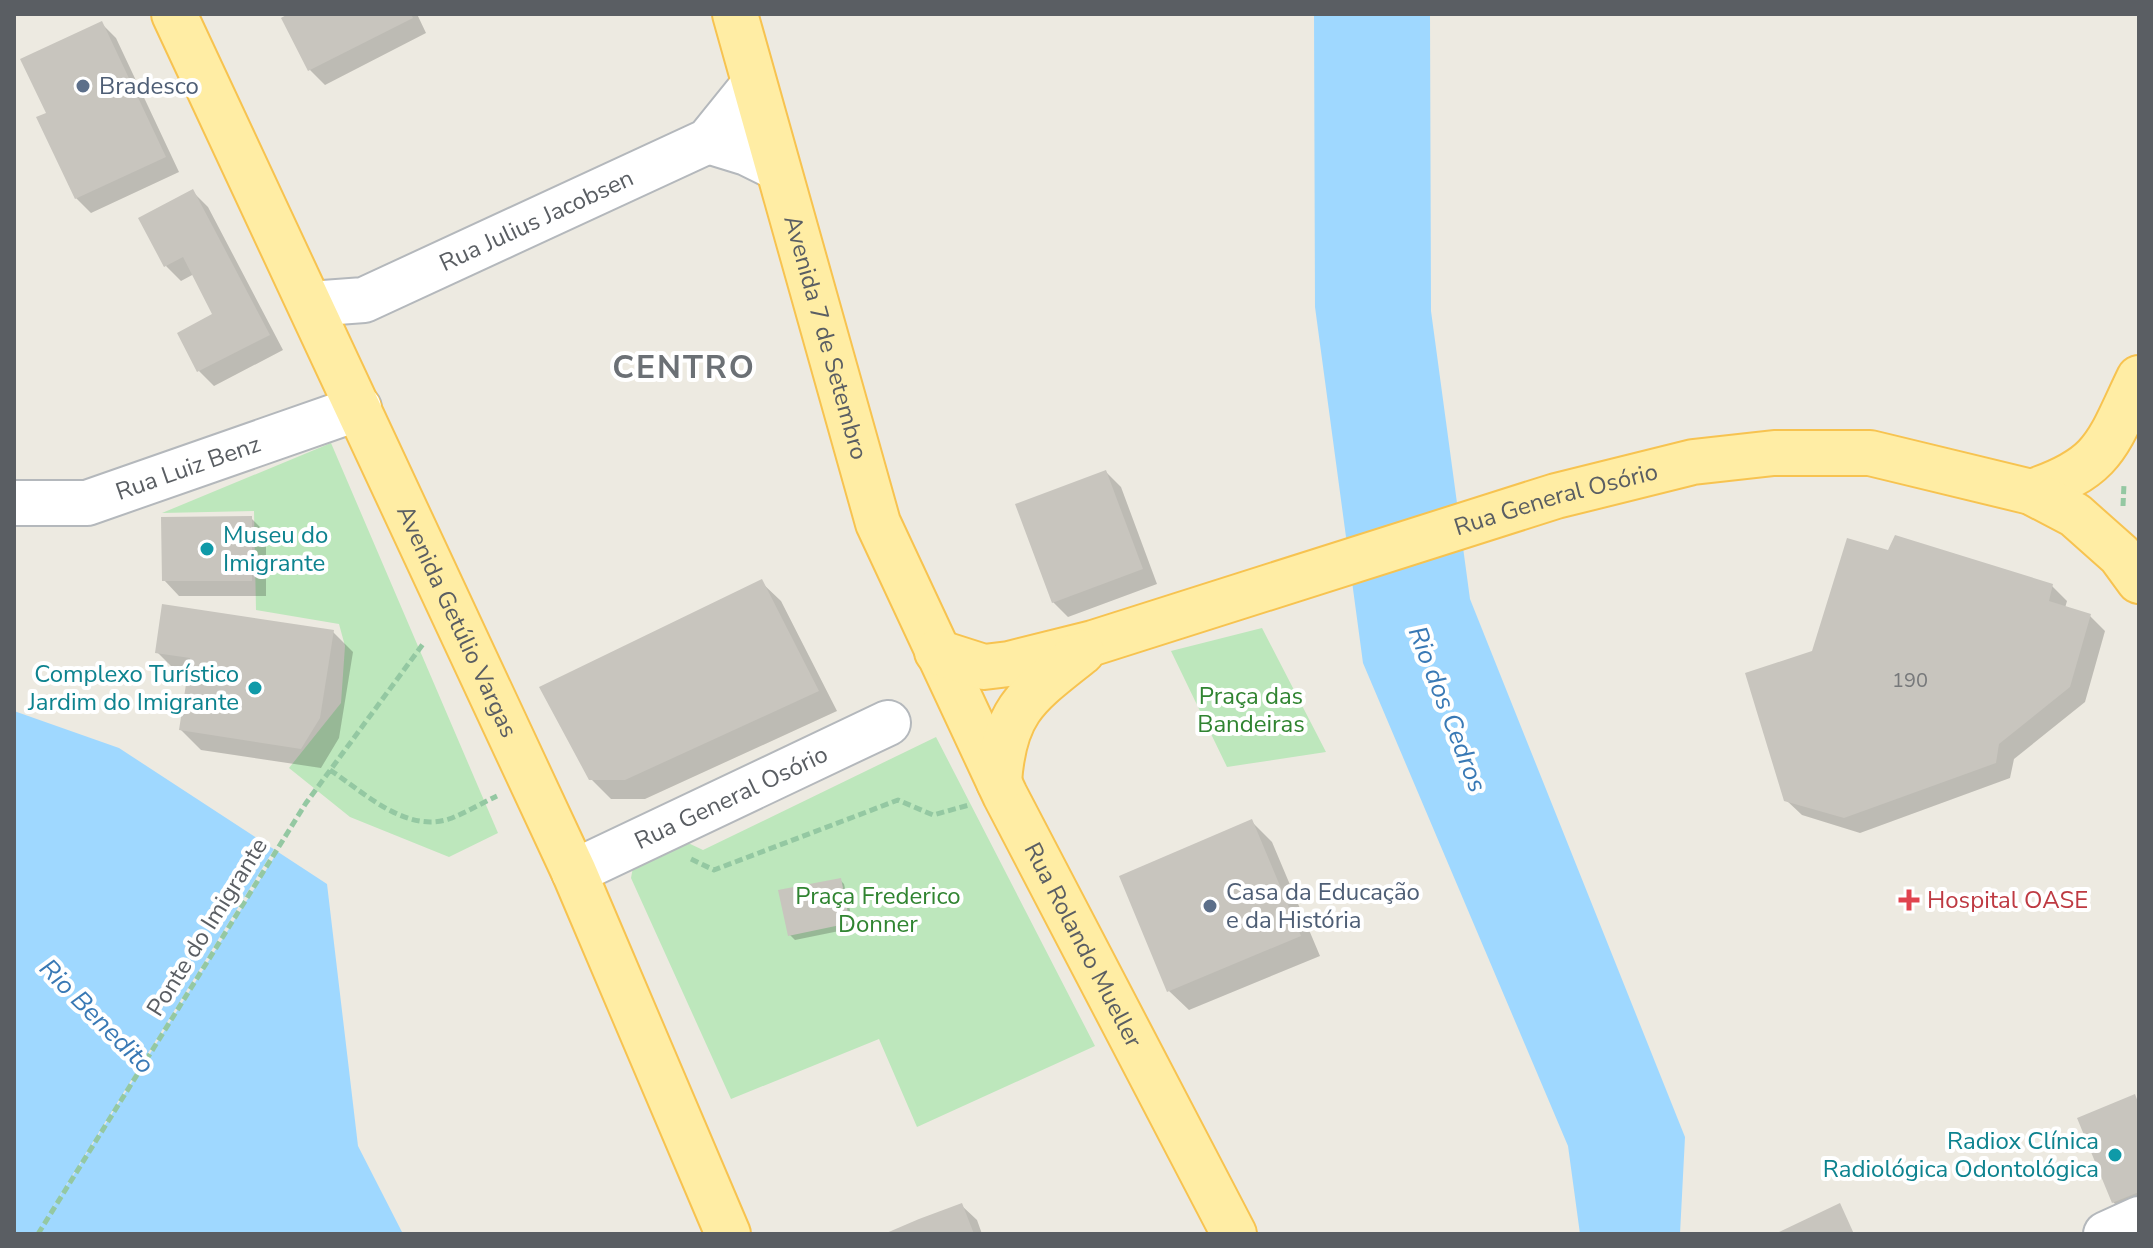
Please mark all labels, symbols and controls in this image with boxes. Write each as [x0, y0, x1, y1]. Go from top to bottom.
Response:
place label: Bradesco [99, 70, 199, 102]
marker: Bradesco [74, 77, 92, 95]
street label: Rua Julius Jacobsen [434, 162, 638, 279]
street label: Avenida 7 de Setembro [776, 212, 875, 463]
district label: CENTRO [612, 346, 756, 389]
street label: Rua Luiz Benz [111, 428, 265, 508]
street label: Rua General Osório [1450, 455, 1661, 543]
street label: Avenida Getúlio Vargas [389, 500, 525, 743]
place label: Museu do Imigrante [223, 519, 328, 579]
marker: Museu do Imigrante [198, 540, 216, 558]
water label: Rio dos Cedros [1400, 621, 1495, 797]
place label: Complexo Turístico Jardim do Imigrante [27, 658, 239, 718]
house number: 190 [1892, 667, 1928, 694]
marker: Complexo Turístico Jardim do Imigrante [246, 679, 264, 697]
park label: Praça das Bandeiras [1197, 680, 1305, 740]
street label: Rua General Osório [629, 738, 833, 857]
street label: Ponte do Imigrante [139, 832, 275, 1022]
street label: Rua Rolando Mueller [1017, 837, 1150, 1053]
place label: Casa da Educação e da História [1226, 876, 1420, 936]
park label: Praça Frederico Donner [795, 880, 961, 940]
place label: Hospital OASE [1927, 884, 2088, 916]
marker: Hospital OASE [1898, 889, 1920, 911]
marker: Casa da Educação e da História [1201, 897, 1219, 915]
water label: Rio Benedito [32, 951, 162, 1081]
place label: Radiox Clínica Radiológica Odontológica [1823, 1125, 2099, 1185]
marker: Radiox Clínica Radiológica Odontológica [2106, 1146, 2124, 1164]

